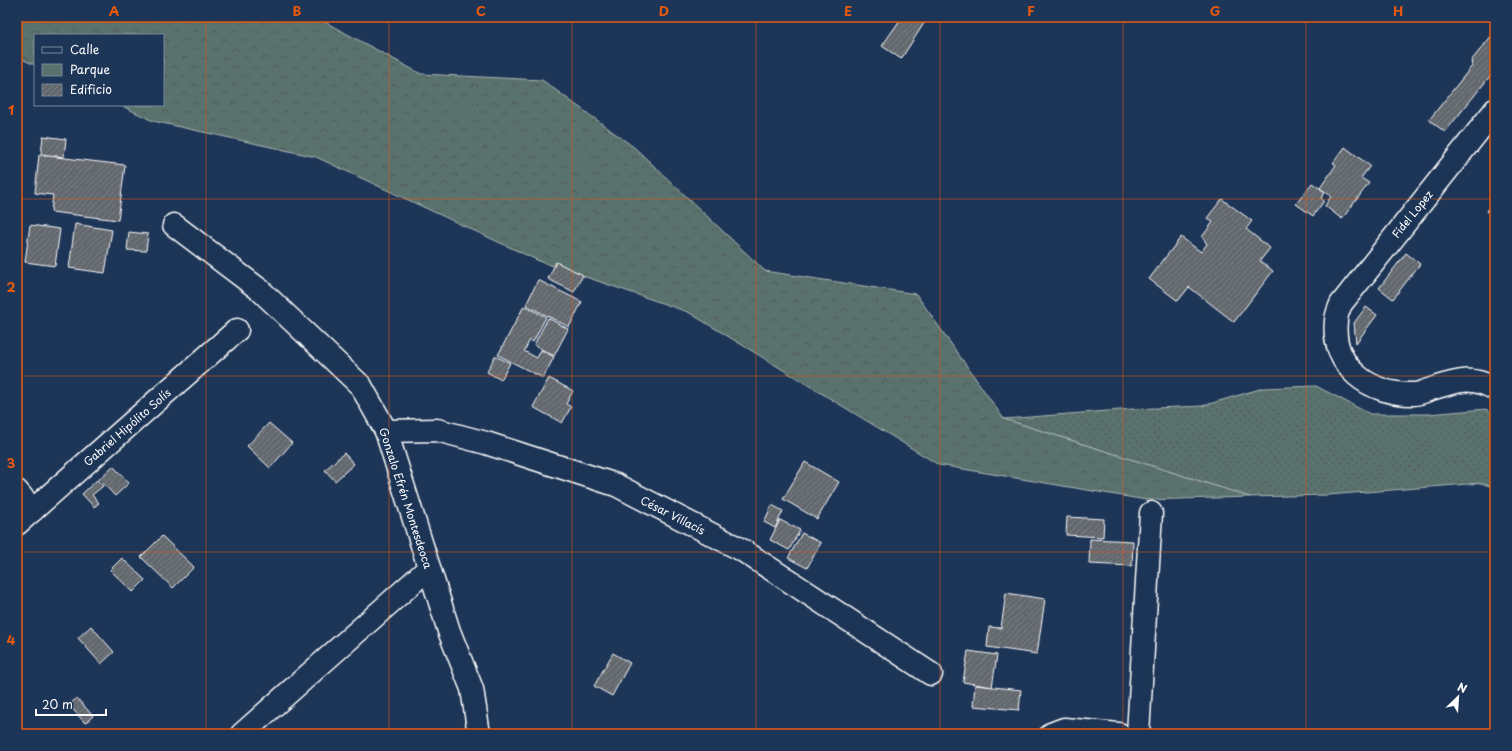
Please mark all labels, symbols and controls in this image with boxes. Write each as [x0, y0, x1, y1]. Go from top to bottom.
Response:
text: A [109, 1, 119, 20]
text: B [293, 1, 302, 20]
text: C [476, 1, 486, 20]
text: D [659, 1, 669, 20]
text: E [844, 1, 852, 20]
text: F [1027, 1, 1035, 20]
text: G [1210, 1, 1220, 20]
text: H [1393, 1, 1403, 20]
legend [34, 34, 164, 106]
text: Calle [70, 40, 100, 58]
text: Parque [70, 60, 110, 78]
text: Edificio [70, 80, 112, 98]
text: 1 [8, 100, 14, 119]
street label: Fidel Lopez [1387, 186, 1437, 242]
text: 2 [6, 277, 16, 296]
street label: Gabriel Hipólito Solís [80, 384, 174, 470]
street label: Gonzalo Efrén Montesdeoca [375, 425, 437, 571]
text: 3 [7, 453, 16, 472]
street label: César Villacís [638, 491, 708, 539]
text: 4 [7, 630, 16, 649]
north arrow [1438, 677, 1478, 717]
text: N [1455, 678, 1470, 697]
scale bar [36, 691, 106, 717]
text: 20 m [42, 695, 73, 713]

